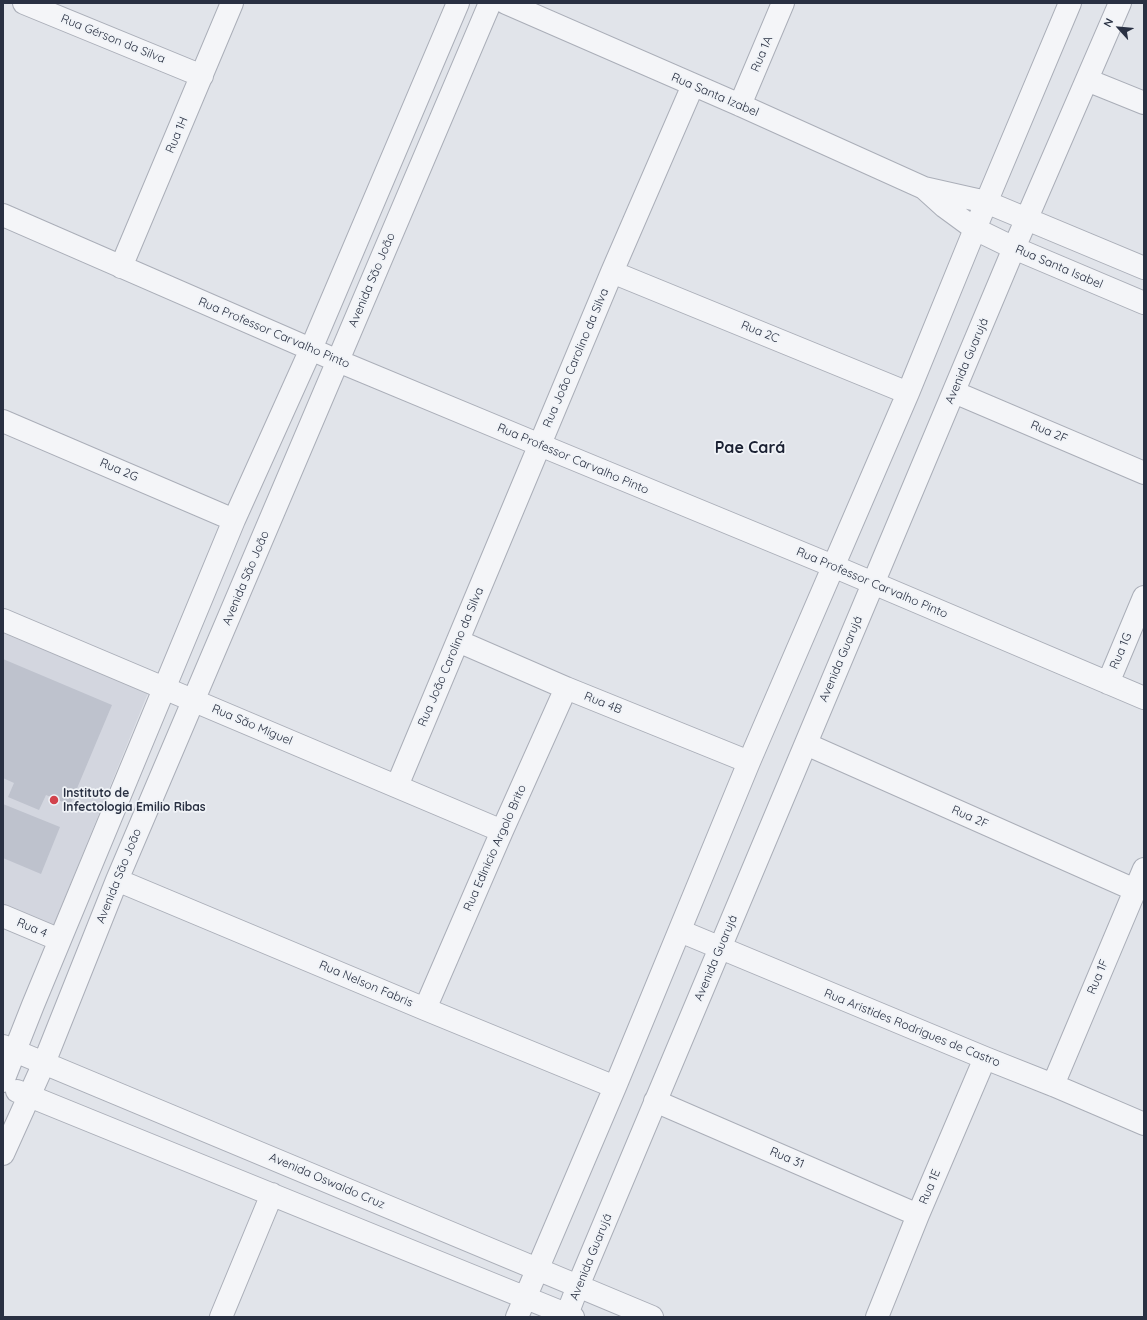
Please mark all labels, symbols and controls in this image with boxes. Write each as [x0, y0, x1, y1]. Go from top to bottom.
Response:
north arrow [1099, 8, 1139, 48]
street label: Rua Gérson da Silva [59, 11, 167, 67]
text: N [1100, 16, 1116, 29]
street label: Rua 1A [748, 34, 776, 74]
street label: Rua Santa Izabel [669, 70, 761, 120]
street label: Rua 1H [163, 115, 191, 155]
street label: Avenida São João [346, 231, 398, 329]
street label: Rua Santa Isabel [1013, 242, 1105, 292]
street label: Rua João Carolino da Silva [540, 286, 612, 430]
street label: Rua Professor Carvalho Pinto [196, 295, 352, 371]
street label: Avenida Guarujá [942, 316, 992, 406]
street label: Rua 2C [739, 318, 781, 346]
street label: Rua 2F [1028, 418, 1070, 446]
street label: Rua Professor Carvalho Pinto [495, 421, 651, 497]
district label: Pae Cará [715, 438, 785, 458]
street label: Rua 2G [98, 456, 140, 484]
street label: Avenida São João [220, 529, 272, 627]
street label: Rua Professor Carvalho Pinto [794, 545, 950, 621]
street label: Rua João Carolino da Silva [415, 585, 487, 729]
street label: Avenida Guarujá [816, 614, 866, 704]
street label: Rua 1G [1107, 631, 1135, 671]
street label: Rua 4B [582, 689, 624, 717]
street label: Rua São Miguel [210, 702, 294, 748]
street label: Rua Edinicio Argolo Brito [461, 783, 529, 913]
place label: Instituto de Infectologia Emilio Ribas [63, 786, 206, 814]
marker: Instituto de Infectologia Emilio Ribas [48, 794, 60, 806]
street label: Rua 2F [949, 803, 991, 831]
street label: Avenida São João [93, 826, 145, 926]
street label: Avenida Guarujá [691, 913, 741, 1003]
street label: Rua 4 [15, 915, 49, 941]
street label: Rua 1F [1084, 957, 1112, 997]
street label: Rua Nelson Fabris [317, 958, 415, 1010]
street label: Rua Aristides Rodrigues de Castro [822, 986, 1002, 1070]
street label: Rua 31 [768, 1144, 806, 1172]
street label: Avenida Oswaldo Cruz [267, 1150, 387, 1212]
street label: Rua 1E [916, 1167, 944, 1207]
street label: Avenida Guarujá [567, 1212, 615, 1302]

